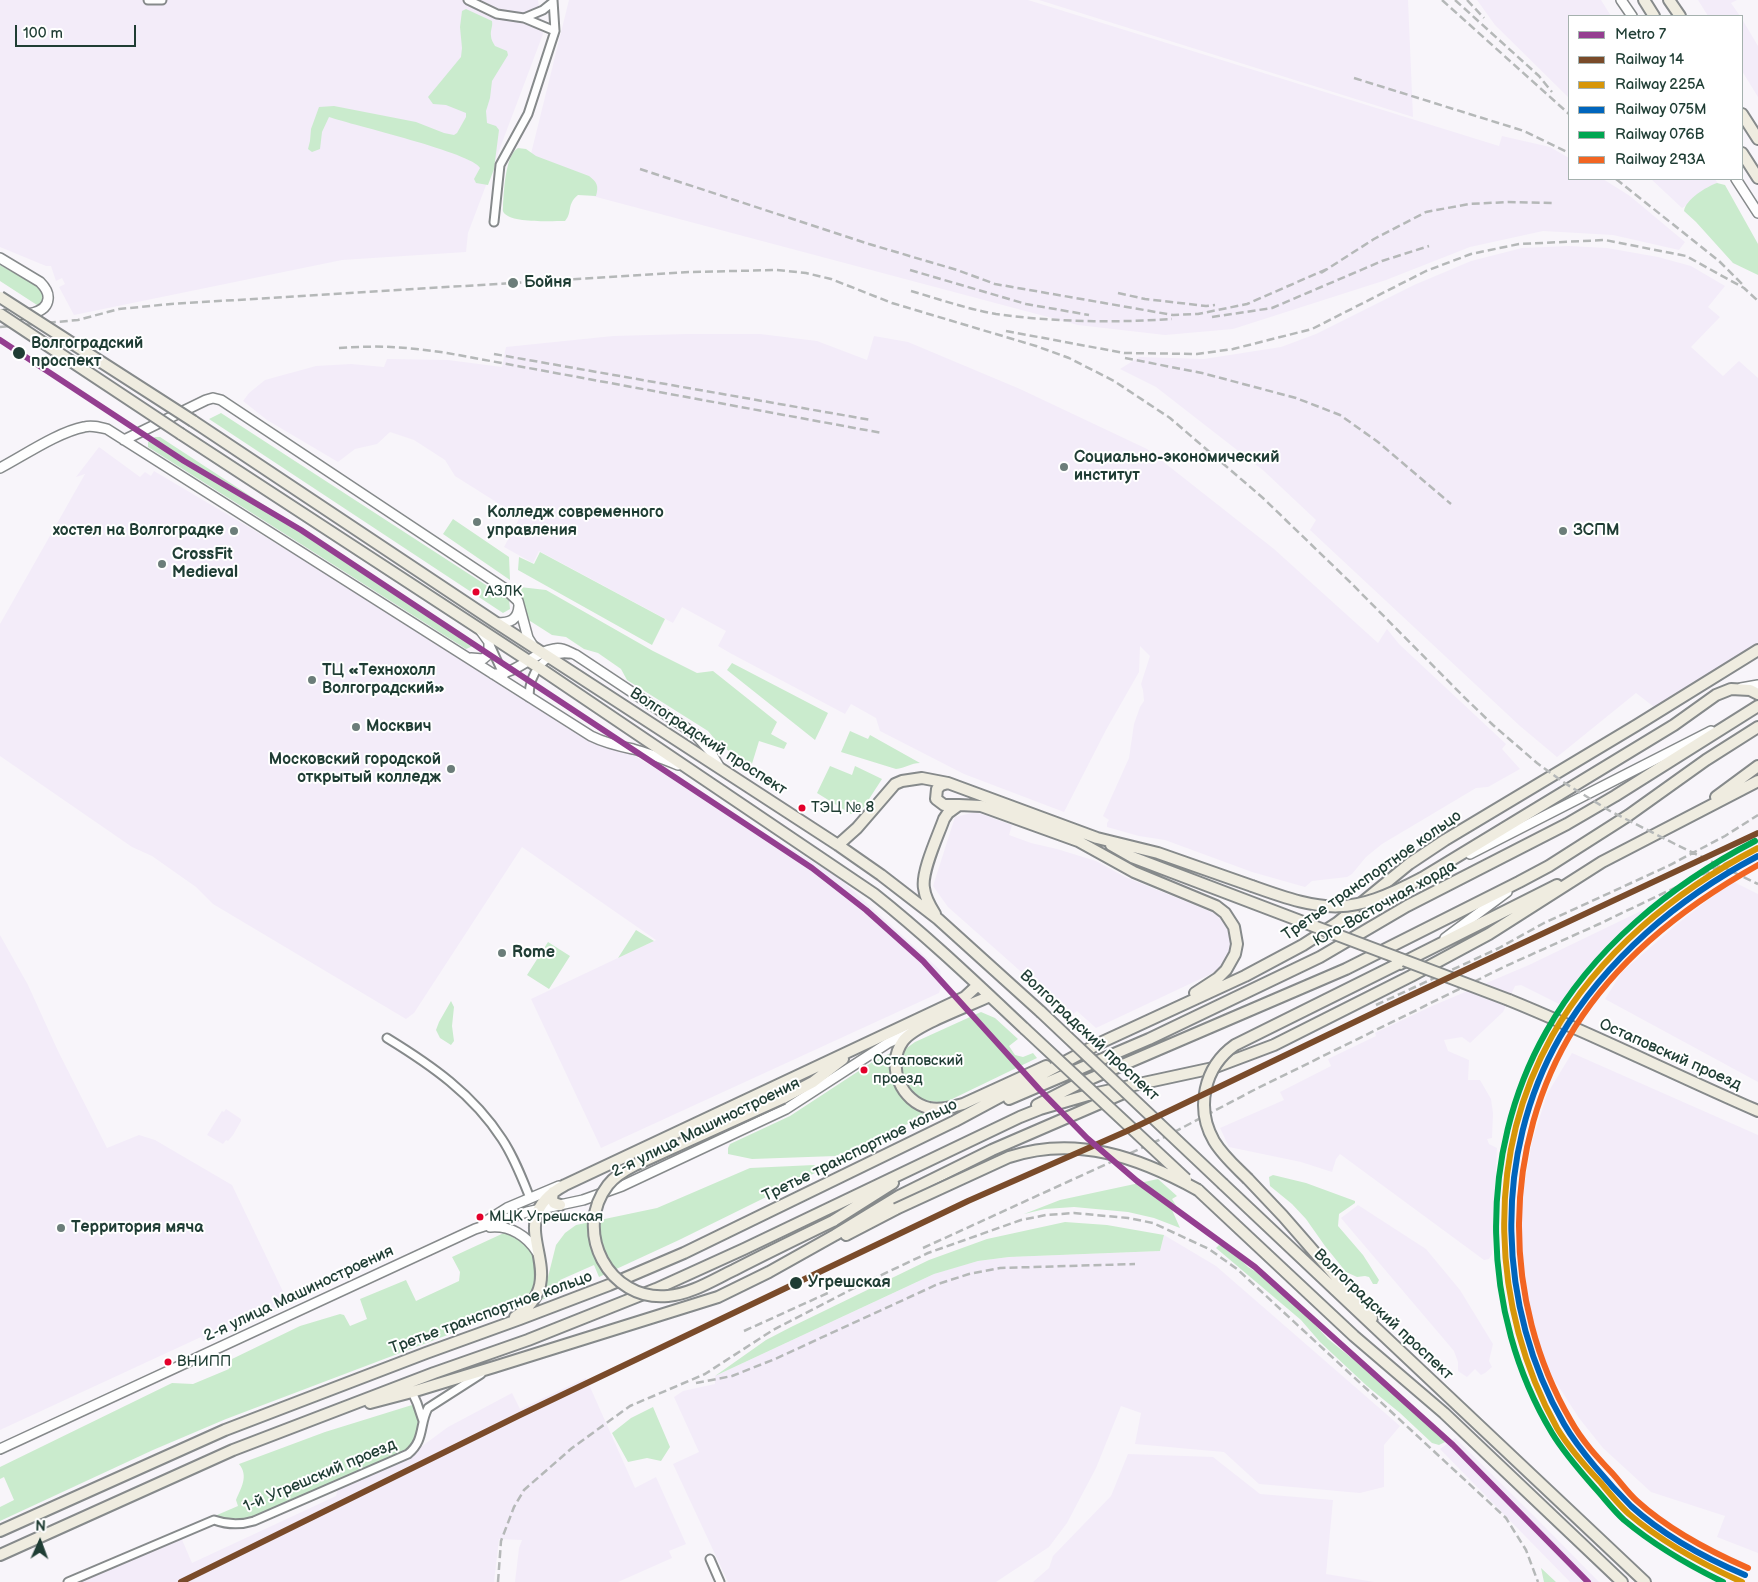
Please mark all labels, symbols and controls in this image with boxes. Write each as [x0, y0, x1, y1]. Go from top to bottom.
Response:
scale bar [18, 15, 139, 47]
legend [1568, 15, 1743, 180]
text: 100 m [23, 24, 63, 43]
text: Metro 7 [1615, 25, 1666, 44]
text: Railway 14 [1615, 50, 1684, 69]
text: Railway 225А [1615, 75, 1705, 94]
text: Railway 075М [1615, 100, 1707, 119]
text: Railway 076В [1615, 125, 1704, 144]
text: Railway 293А [1615, 150, 1705, 169]
place label: Бойня [524, 273, 572, 293]
marker: Бойня [506, 276, 520, 290]
place label: Волгоградский проспект [31, 334, 143, 372]
marker: Волгоградский проспект [11, 345, 27, 361]
place label: Социально-экономический институт [1074, 448, 1279, 486]
marker: Социально-экономический институт [1058, 461, 1070, 473]
place label: Колледж современного управления [487, 503, 664, 541]
marker: Колледж современного управления [471, 516, 483, 528]
place label: хостел на Волгоградке [53, 521, 224, 541]
place label: ЗСПМ [1573, 521, 1620, 541]
marker: хостел на Волгоградке [228, 525, 240, 537]
marker: ЗСПМ [1557, 525, 1569, 537]
place label: CrossFit Medieval [172, 545, 238, 583]
marker: CrossFit Medieval [156, 558, 168, 570]
place label: АЗЛК [485, 583, 522, 601]
marker: АЗЛК [471, 587, 481, 597]
place label: ТЦ «Технохолл Волгоградский» [322, 661, 445, 699]
marker: ТЦ «Технохолл Волгоградский» [306, 674, 318, 686]
street label: Волгоградский проспект [626, 684, 790, 800]
place label: Москвич [366, 717, 431, 737]
marker: Москвич [350, 721, 362, 733]
place label: Московский городской открытый колледж [269, 750, 441, 788]
marker: Московский городской открытый колледж [445, 763, 457, 775]
place label: ТЭЦ № 8 [811, 799, 874, 817]
marker: ТЭЦ № 8 [797, 803, 807, 813]
street label: Третье транспортное кольцо [1279, 807, 1465, 945]
street label: Юго-Восточная хорда [1310, 857, 1460, 951]
place label: Rome [512, 943, 555, 963]
marker: Rome [496, 947, 508, 959]
street label: Волгоградский проспект [1015, 966, 1163, 1106]
street label: Остаповский проезд [1596, 1015, 1744, 1095]
place label: Остаповский проезд [873, 1052, 963, 1087]
marker: Остаповский проезд [859, 1065, 869, 1075]
street label: 2-я улица Машиностроения [609, 1074, 803, 1182]
street label: Третье транспортное кольцо [759, 1095, 961, 1207]
place label: МЦК Угрешская [489, 1208, 603, 1226]
marker: МЦК Угрешская [475, 1212, 485, 1222]
place label: Территория мяча [71, 1218, 204, 1238]
marker: Территория мяча [55, 1222, 67, 1234]
street label: 2-я улица Машиностроения [201, 1242, 397, 1346]
street label: Волгоградский проспект [1309, 1245, 1457, 1385]
street label: Третье транспортное кольцо [387, 1267, 595, 1359]
place label: Угрешская [808, 1273, 891, 1293]
marker: Угрешская [788, 1275, 804, 1291]
place label: ВНИПП [177, 1353, 231, 1371]
marker: ВНИПП [163, 1357, 173, 1367]
street label: 1-й Угрешский проезд [241, 1435, 399, 1517]
north arrow [15, 1517, 65, 1567]
text: N [35, 1518, 46, 1535]

